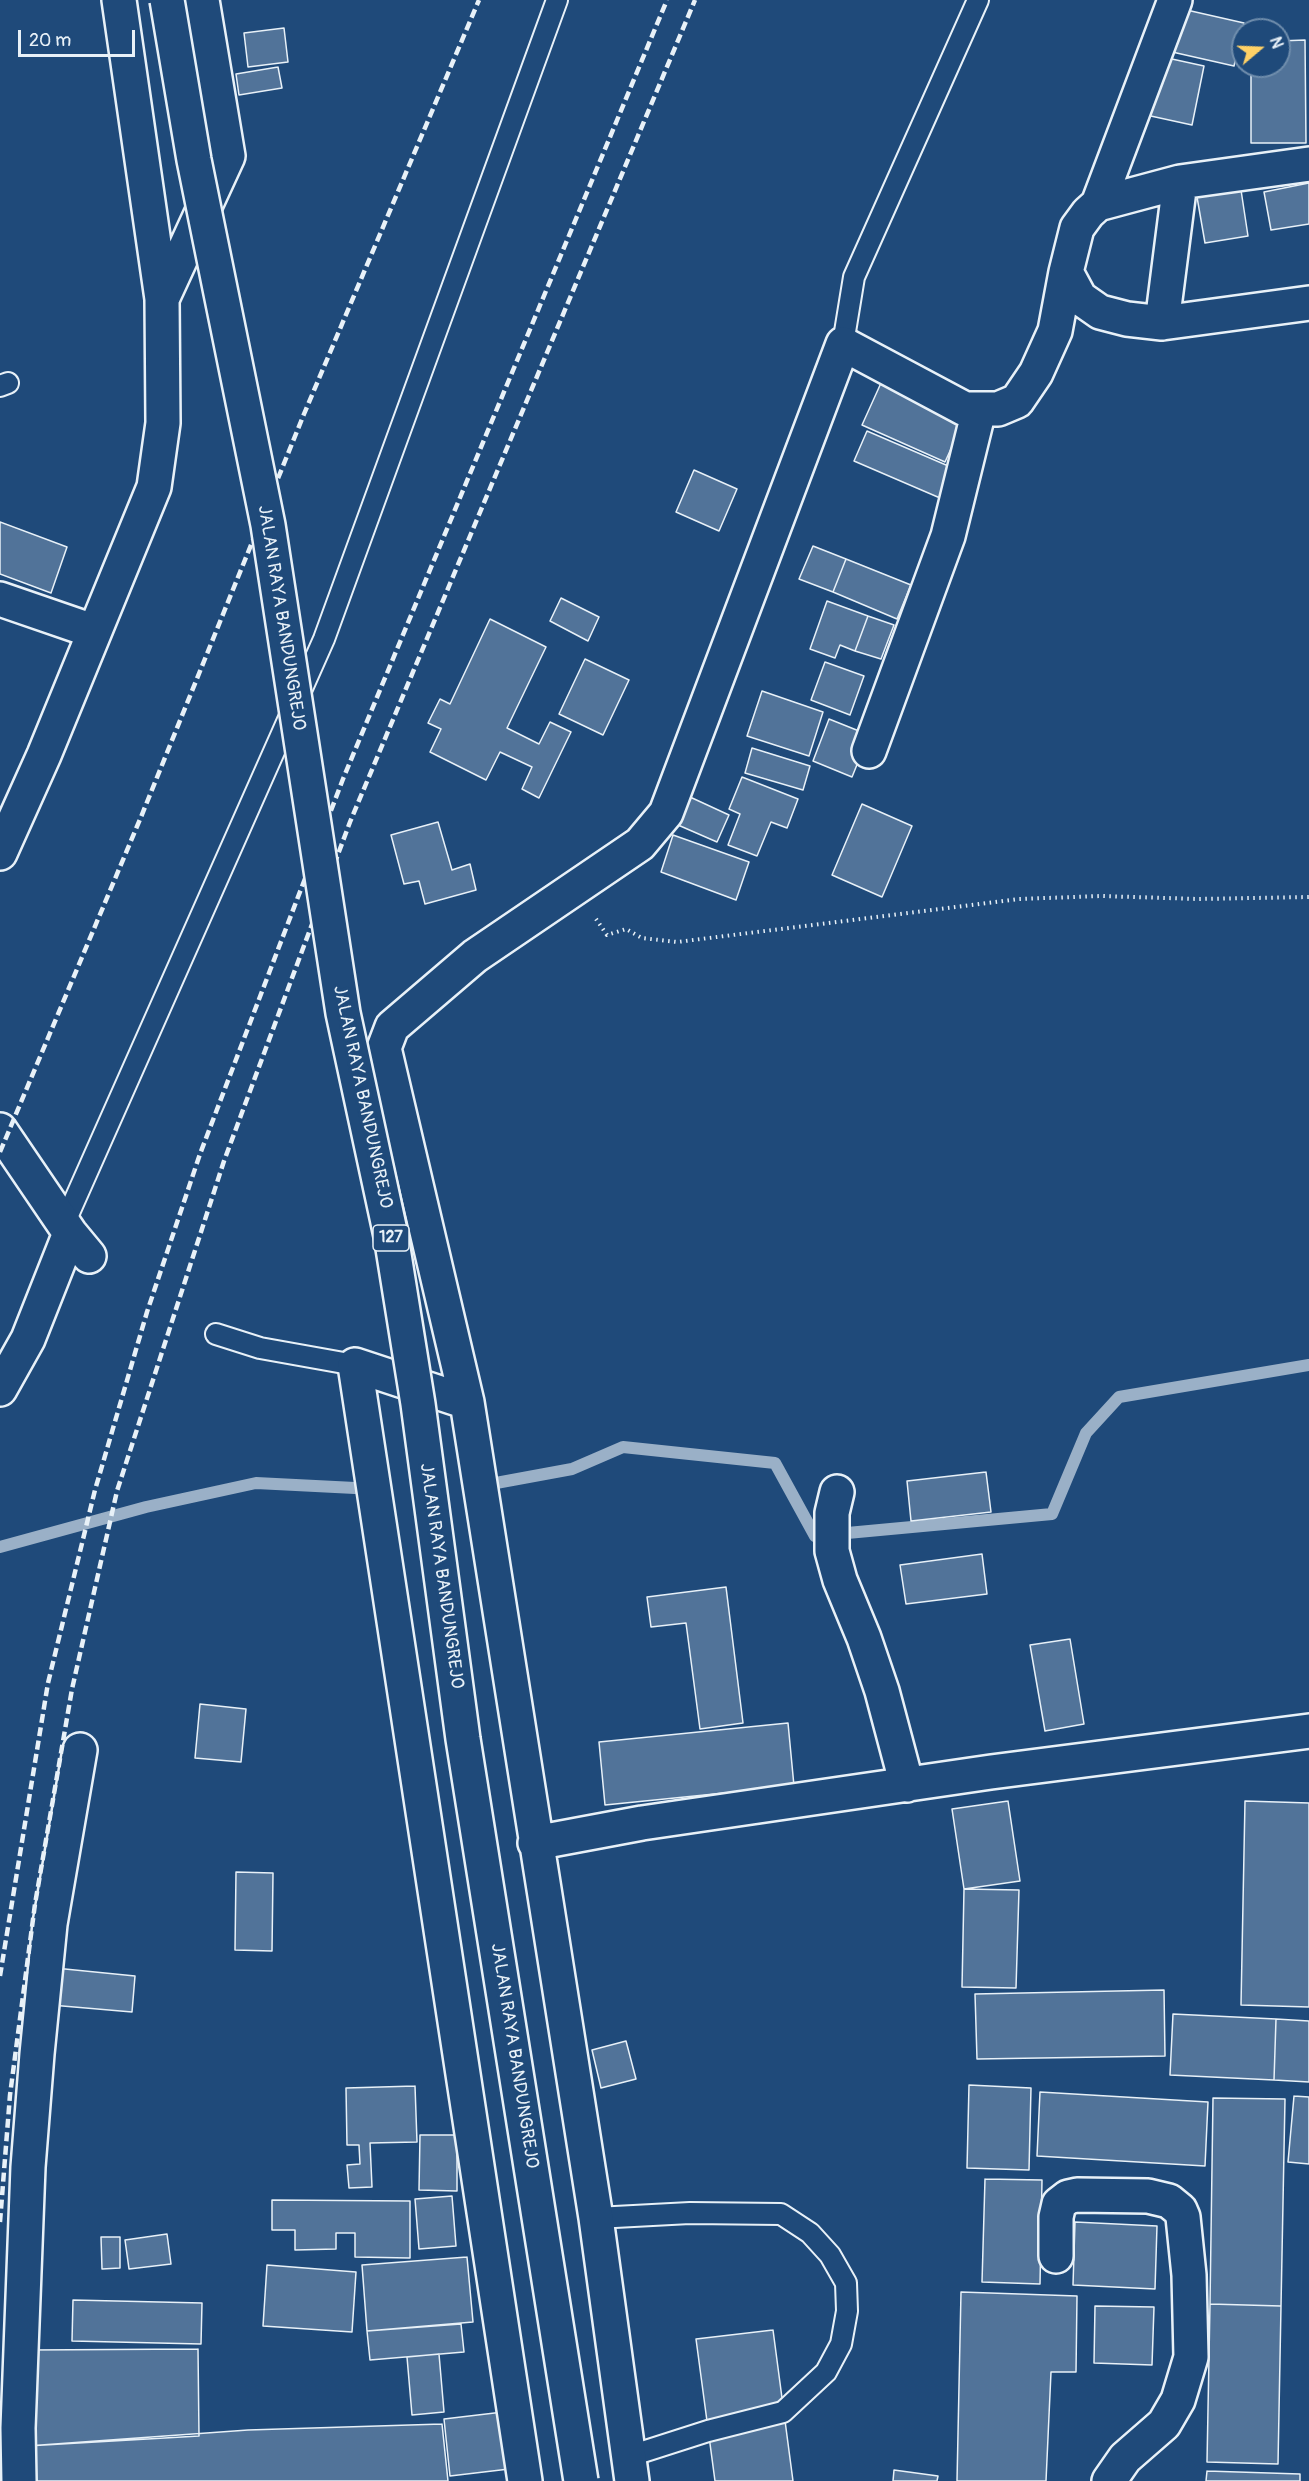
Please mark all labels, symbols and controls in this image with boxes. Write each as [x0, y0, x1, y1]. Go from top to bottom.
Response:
scale bar [21, 18, 138, 56]
north arrow [1231, 18, 1291, 78]
text: 20 m [29, 29, 71, 52]
text: N [1265, 34, 1287, 51]
street label: JALAN RAYA BANDUNGREJO [253, 504, 309, 732]
street label: JALAN RAYA BANDUNGREJO [328, 983, 396, 1211]
road number: 127 [373, 1225, 409, 1251]
street label: JALAN RAYA BANDUNGREJO [414, 1462, 468, 1690]
street label: JALAN RAYA BANDUNGREJO [486, 1942, 542, 2170]

